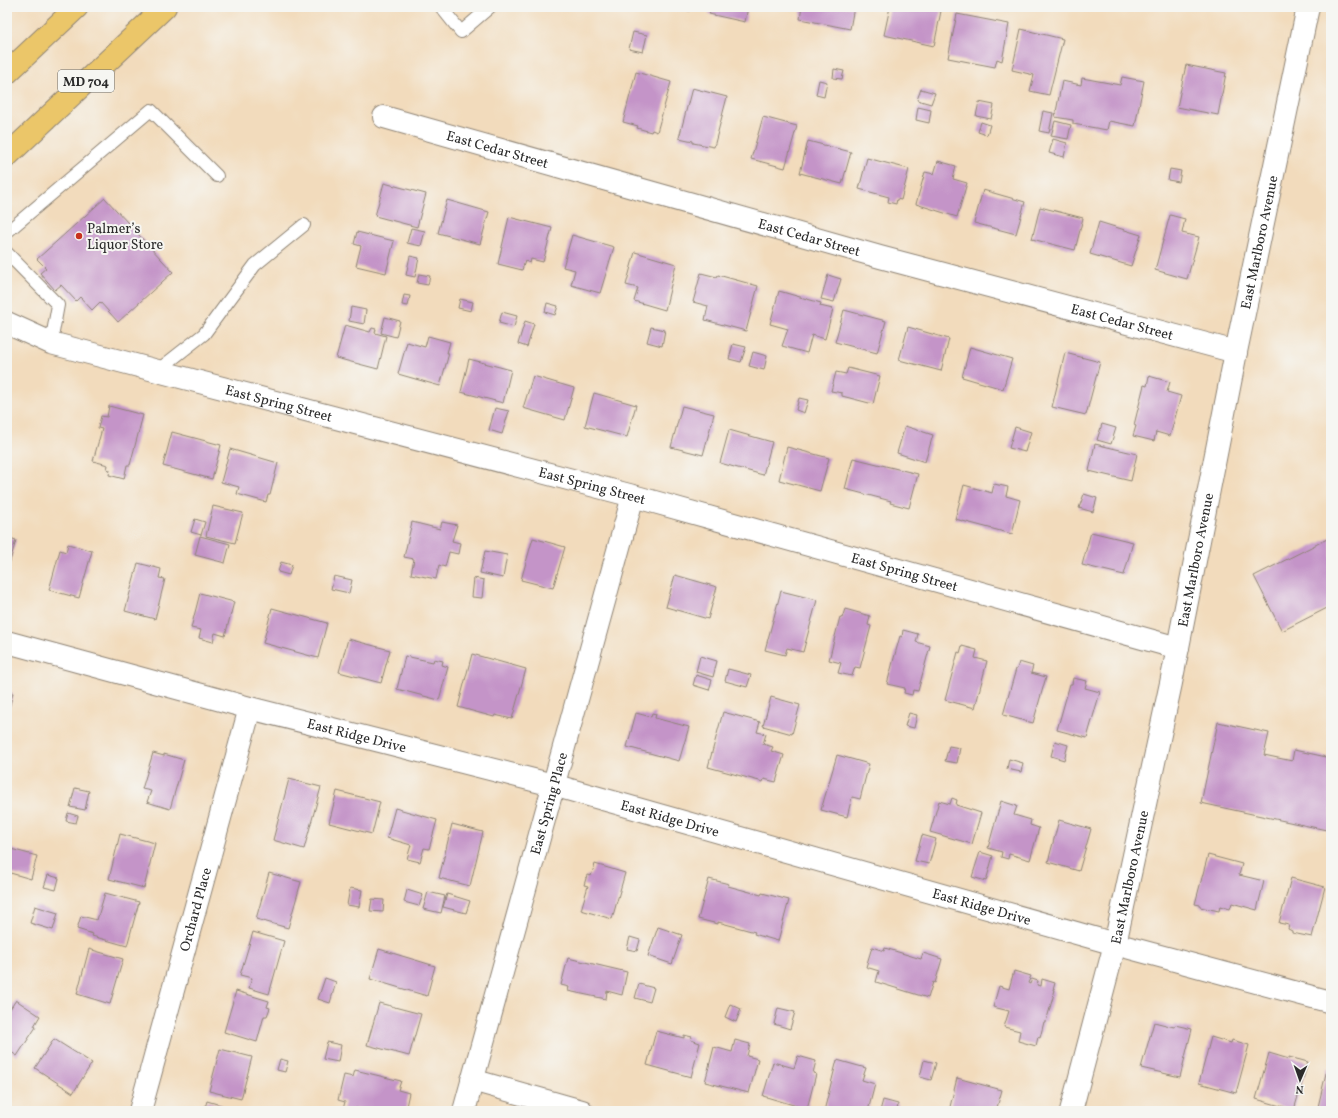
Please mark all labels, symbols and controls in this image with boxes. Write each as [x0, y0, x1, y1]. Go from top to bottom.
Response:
road number: MD 704 [58, 70, 114, 92]
street label: East Cedar Street [444, 127, 550, 174]
street label: East Marlboro Avenue [1237, 174, 1284, 311]
street label: East Cedar Street [756, 215, 862, 262]
place label: Palmer’s Liquor Store [87, 220, 164, 255]
marker: Palmer’s Liquor Store [74, 231, 84, 241]
street label: East Cedar Street [1068, 300, 1175, 346]
street label: East Spring Street [223, 381, 334, 428]
street label: East Spring Street [536, 464, 648, 510]
street label: East Marlboro Avenue [1174, 491, 1219, 629]
street label: East Spring Street [849, 549, 960, 597]
street label: East Ridge Drive [305, 715, 408, 758]
street label: East Spring Place [527, 750, 573, 857]
street label: East Ridge Drive [618, 797, 721, 843]
street label: East Marlboro Avenue [1107, 809, 1154, 946]
street label: Orchard Place [176, 865, 217, 954]
street label: East Ridge Drive [930, 885, 1033, 931]
north arrow [1280, 1060, 1320, 1100]
text: N [1295, 1081, 1304, 1096]

